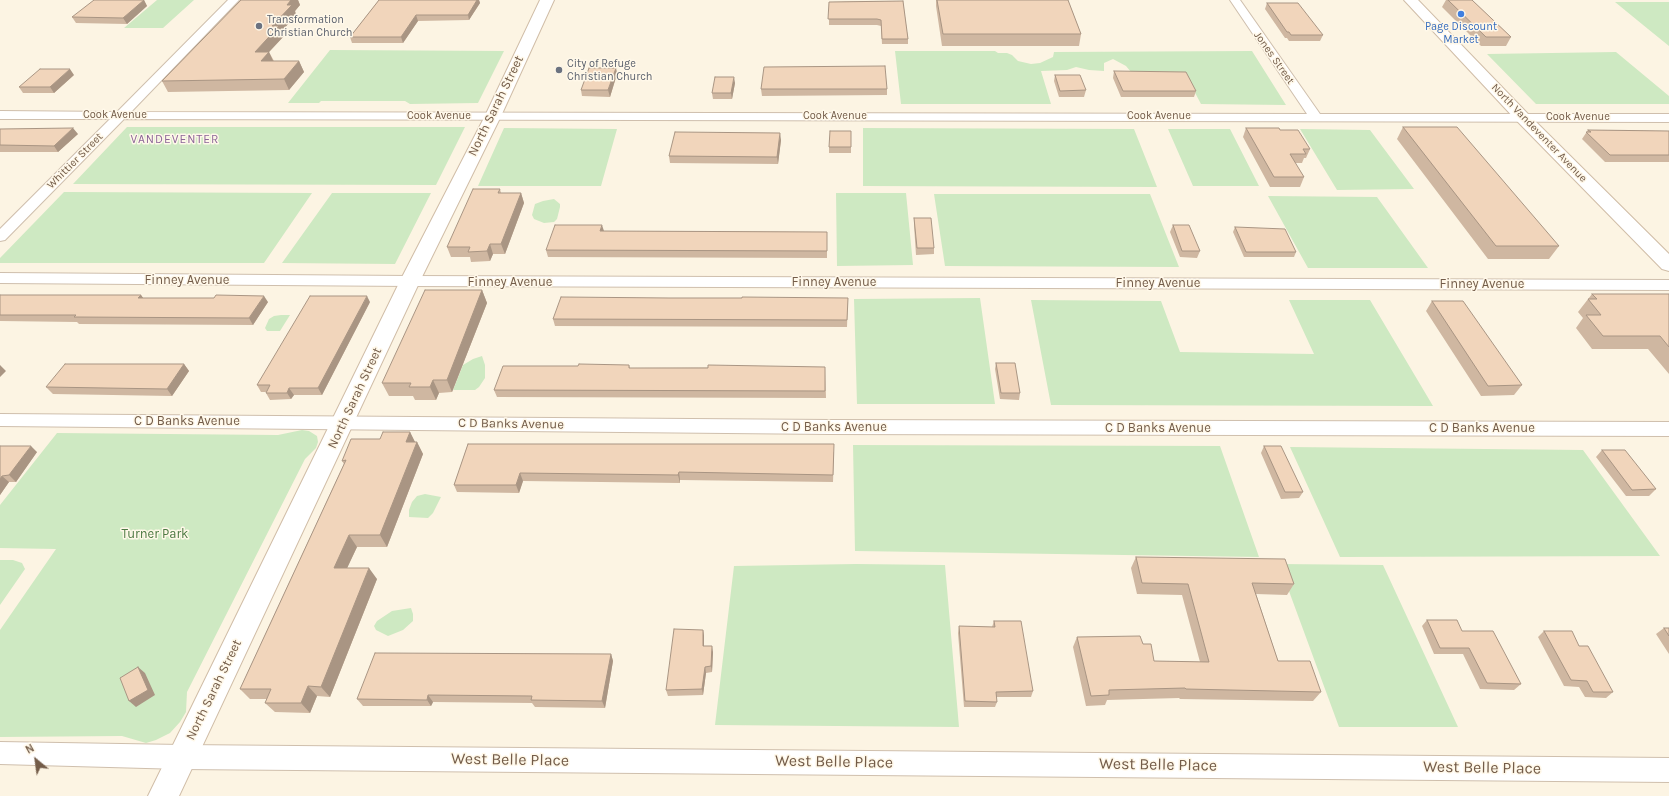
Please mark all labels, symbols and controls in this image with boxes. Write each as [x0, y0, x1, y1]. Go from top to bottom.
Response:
marker: Page Discount Market [1456, 9, 1466, 19]
place label: Transformation Christian Church [267, 13, 352, 39]
place label: Page Discount Market [1425, 20, 1497, 46]
marker: Transformation Christian Church [254, 21, 264, 31]
street label: Jones Street [1251, 29, 1297, 87]
street label: North Sarah Street [465, 53, 527, 159]
place label: City of Refuge Christian Church [567, 57, 652, 83]
marker: City of Refuge Christian Church [554, 65, 564, 75]
street label: North Vandeventer Avenue [1488, 81, 1590, 185]
street label: Cook Avenue [83, 108, 147, 122]
street label: Cook Avenue [407, 109, 471, 123]
street label: Cook Avenue [803, 109, 867, 123]
street label: Cook Avenue [1127, 109, 1191, 123]
street label: Cook Avenue [1546, 110, 1610, 124]
street label: Whittier Street [44, 130, 106, 192]
district label: VANDEVENTER [131, 133, 219, 147]
street label: Finney Avenue [145, 272, 229, 288]
street label: Finney Avenue [468, 274, 552, 290]
street label: Finney Avenue [792, 274, 876, 290]
street label: Finney Avenue [1116, 275, 1200, 291]
street label: Finney Avenue [1440, 276, 1524, 292]
street label: North Sarah Street [325, 345, 385, 451]
street label: C D Banks Avenue [134, 413, 240, 429]
street label: C D Banks Avenue [458, 415, 564, 433]
street label: C D Banks Avenue [781, 419, 887, 435]
street label: C D Banks Avenue [1105, 420, 1211, 436]
street label: C D Banks Avenue [1429, 420, 1535, 436]
park label: Turner Park [122, 526, 188, 542]
street label: North Sarah Street [183, 637, 245, 743]
north arrow [16, 740, 56, 780]
text: N [23, 741, 37, 757]
street label: West Belle Place [451, 749, 569, 771]
street label: West Belle Place [775, 751, 893, 773]
street label: West Belle Place [1099, 754, 1217, 776]
street label: West Belle Place [1423, 757, 1541, 779]

